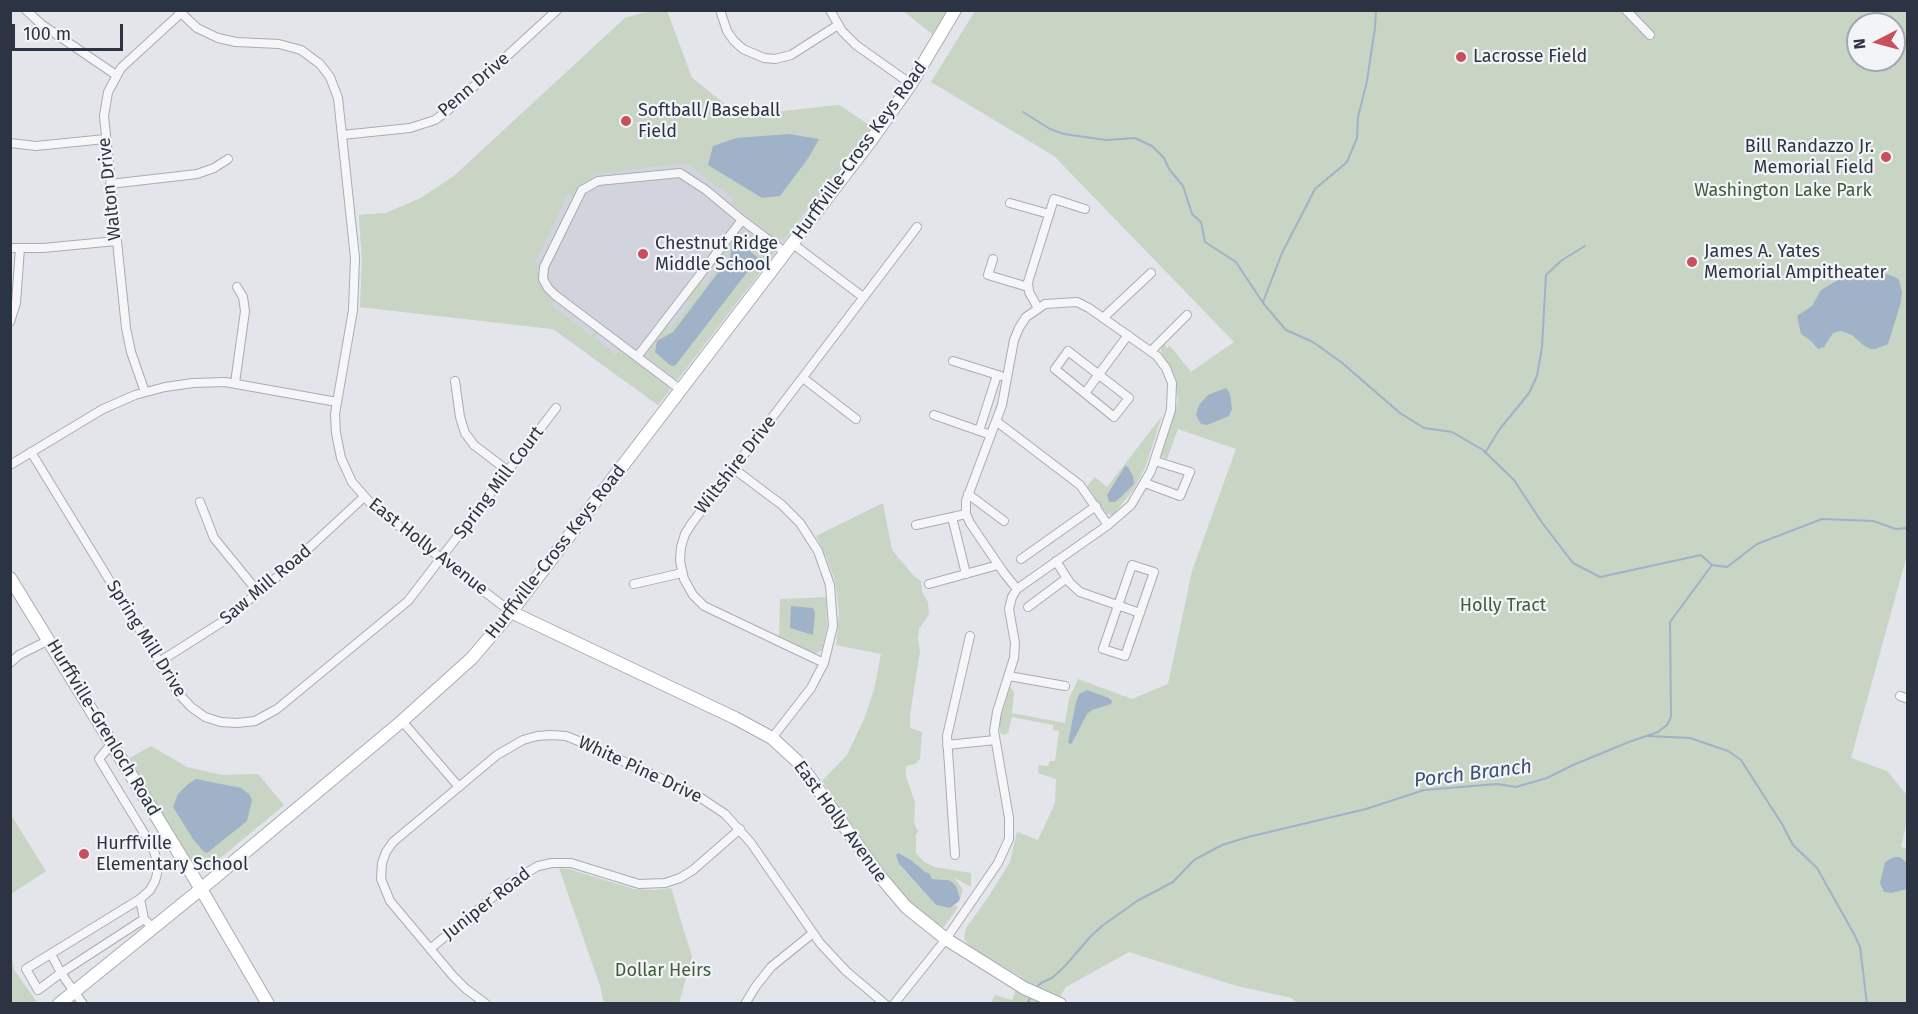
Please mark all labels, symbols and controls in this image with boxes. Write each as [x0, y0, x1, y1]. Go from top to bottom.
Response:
scale bar [15, 12, 126, 50]
north arrow [1846, 12, 1906, 72]
text: 100 m [23, 23, 71, 45]
text: N [1850, 37, 1870, 50]
place label: Lacrosse Field [1473, 46, 1587, 68]
street label: Penn Drive [434, 48, 514, 122]
marker: Lacrosse Field [1454, 50, 1468, 64]
street label: Hurffville-Cross Keys Road [788, 58, 932, 244]
place label: Softball/Baseball Field [638, 100, 780, 142]
marker: Softball/Baseball Field [619, 114, 633, 128]
street label: Walton Drive [94, 136, 126, 242]
place label: Bill Randazzo Jr. Memorial Field [1745, 136, 1874, 178]
marker: Bill Randazzo Jr. Memorial Field [1879, 150, 1893, 164]
park label: Washington Lake Park [1694, 180, 1872, 202]
place label: Chestnut Ridge Middle School [655, 233, 778, 276]
place label: James A. Yates Memorial Ampitheater [1704, 241, 1886, 284]
marker: Chestnut Ridge Middle School [636, 247, 650, 261]
marker: James A. Yates Memorial Ampitheater [1685, 255, 1699, 269]
street label: Wiltshire Drive [691, 411, 781, 519]
street label: Spring Mill Court [450, 422, 548, 544]
street label: Hurffville-Cross Keys Road [481, 461, 631, 643]
street label: East Holly Avenue [364, 494, 492, 600]
street label: Saw Mill Road [216, 540, 316, 630]
street label: Spring Mill Drive [101, 577, 191, 701]
park label: Holly Tract [1460, 595, 1546, 617]
street label: Hurffville-Grenloch Road [42, 636, 164, 820]
street label: White Pine Drive [575, 732, 705, 808]
water label: Porch Branch [1413, 755, 1533, 793]
street label: East Holly Avenue [789, 757, 891, 887]
place label: Hurffville Elementary School [96, 833, 248, 876]
marker: Hurffville Elementary School [77, 847, 91, 861]
street label: Juniper Road [439, 863, 535, 945]
park label: Dollar Heirs [615, 960, 711, 982]

